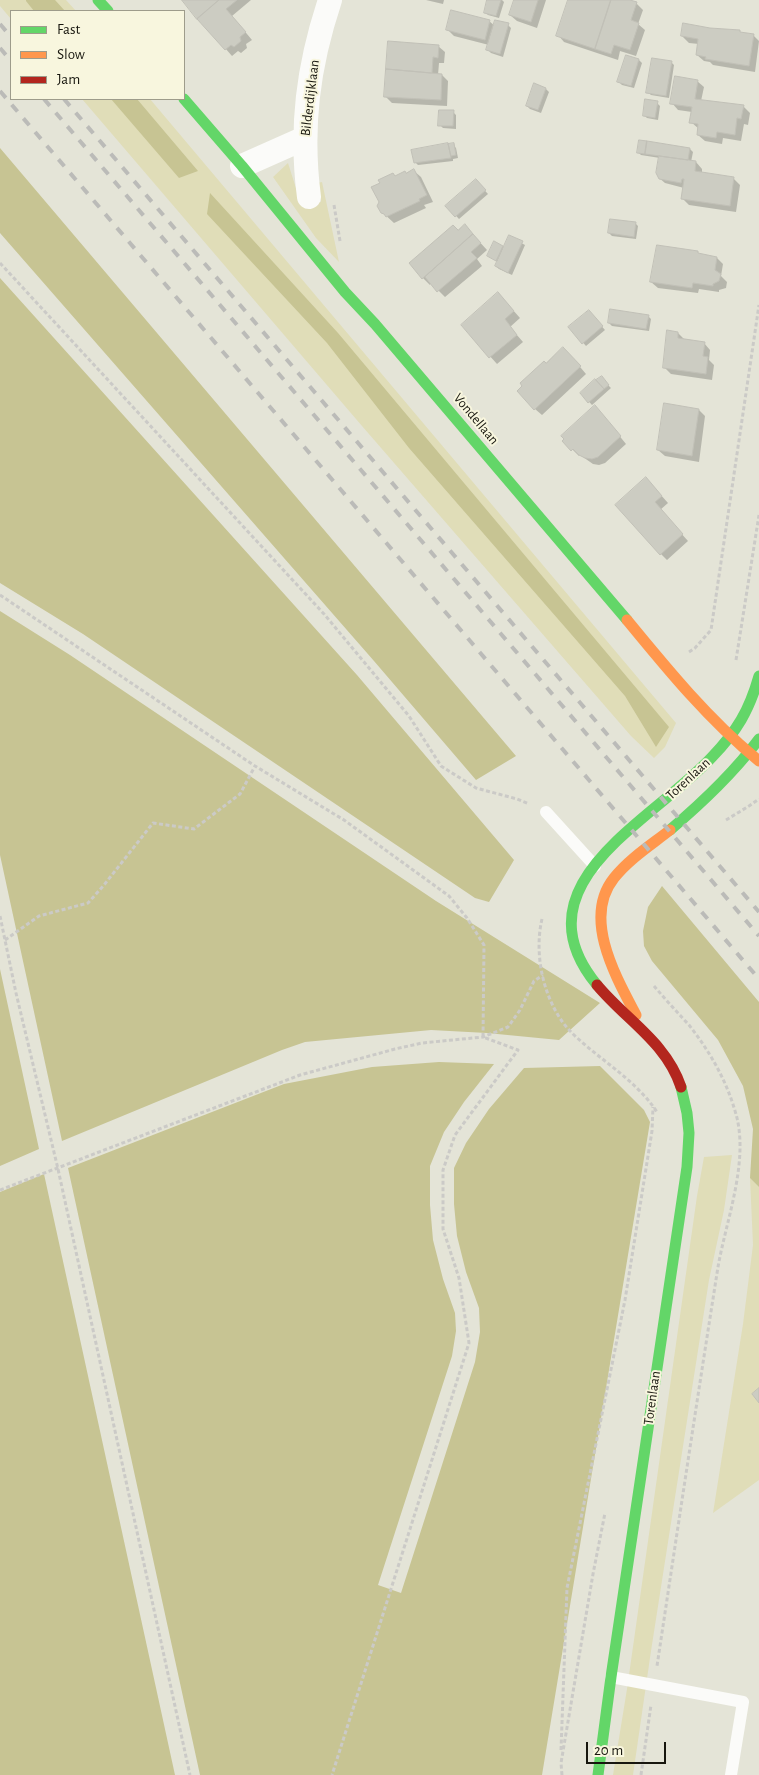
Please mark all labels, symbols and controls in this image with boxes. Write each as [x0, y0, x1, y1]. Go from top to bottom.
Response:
legend [10, 10, 185, 100]
text: Fast [57, 22, 80, 37]
text: Slow [57, 47, 85, 62]
street label: Bilderdijklaan [297, 59, 323, 137]
text: Jam [57, 72, 80, 87]
street label: Vondellaan [450, 390, 502, 448]
street label: Torenlaan [662, 754, 714, 804]
street label: Torenlaan [640, 1370, 664, 1426]
scale bar [589, 1732, 669, 1764]
text: 20 m [594, 1743, 623, 1758]

